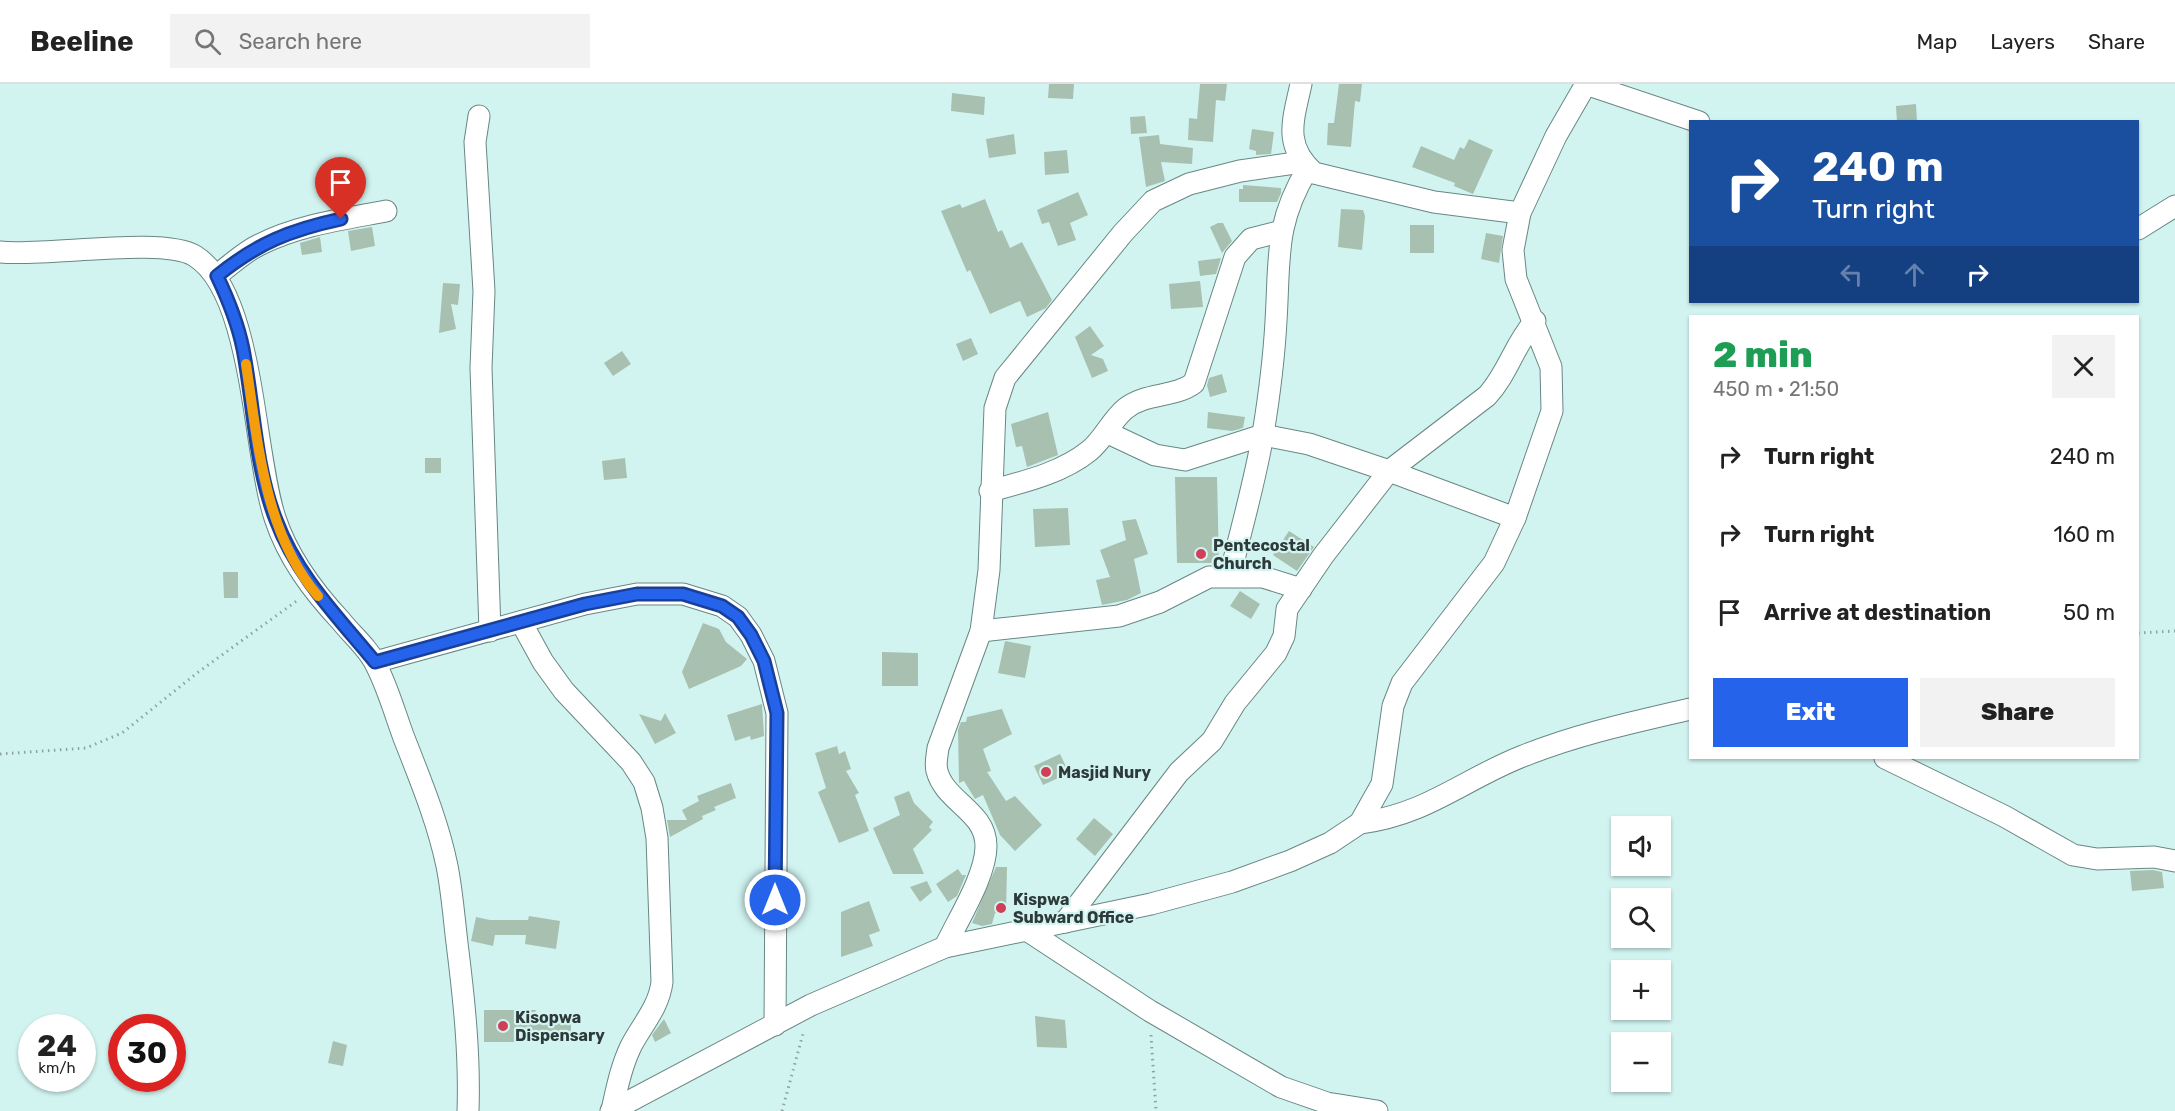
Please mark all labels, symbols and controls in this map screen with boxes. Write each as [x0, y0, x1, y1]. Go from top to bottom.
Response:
search box [170, 14, 590, 68]
text: Beeline [30, 25, 134, 58]
icon: search [191, 25, 224, 58]
text: Search here [239, 28, 362, 55]
text: Map [1916, 29, 1957, 54]
text: Layers [1990, 29, 2055, 54]
text: Share [2088, 29, 2145, 54]
text: 240 m [1812, 142, 1944, 192]
icon: right [1713, 144, 1791, 222]
pin [315, 157, 366, 219]
icon: arrive [324, 166, 357, 199]
text: Turn right [1812, 193, 1935, 225]
icon: left [1835, 258, 1868, 291]
icon: ahead [1898, 258, 1931, 291]
icon: right [1961, 258, 1994, 291]
text: 2 min [1713, 333, 1813, 376]
button: close [2052, 335, 2115, 398]
text: 450 m · 21:50 [1713, 377, 1839, 401]
icon: right [1713, 440, 1746, 473]
text: Turn right [1764, 443, 1874, 470]
text: 240 m [2050, 443, 2115, 470]
icon: right [1713, 518, 1746, 551]
text: Turn right [1764, 521, 1874, 548]
text: 160 m [2053, 521, 2115, 548]
place label: Pentecostal Church [1213, 536, 1310, 573]
marker: Pentecostal Church [1194, 547, 1208, 561]
icon: arrive [1713, 596, 1746, 629]
text: Arrive at destination [1764, 599, 1991, 626]
text: 50 m [2063, 599, 2115, 626]
button: Exit [1713, 678, 1908, 747]
button: Share [1920, 678, 2115, 747]
place label: Masjid Nury [1058, 763, 1151, 782]
marker: Masjid Nury [1039, 765, 1053, 779]
map controls [1611, 816, 1671, 1092]
button: sound [1611, 816, 1671, 876]
position arrow [743, 868, 807, 932]
button: search [1611, 888, 1671, 948]
place label: Kispwa Subward Office [1013, 890, 1134, 927]
marker: Kispwa Subward Office [994, 901, 1008, 915]
button: + [1611, 960, 1671, 1020]
place label: Kisopwa Dispensary [515, 1008, 605, 1045]
speed limit sign: 30 [108, 1014, 186, 1092]
marker: Kisopwa Dispensary [496, 1019, 510, 1033]
text: 24 [37, 1028, 77, 1064]
button: − [1611, 1032, 1671, 1092]
text: km/h [38, 1059, 76, 1077]

